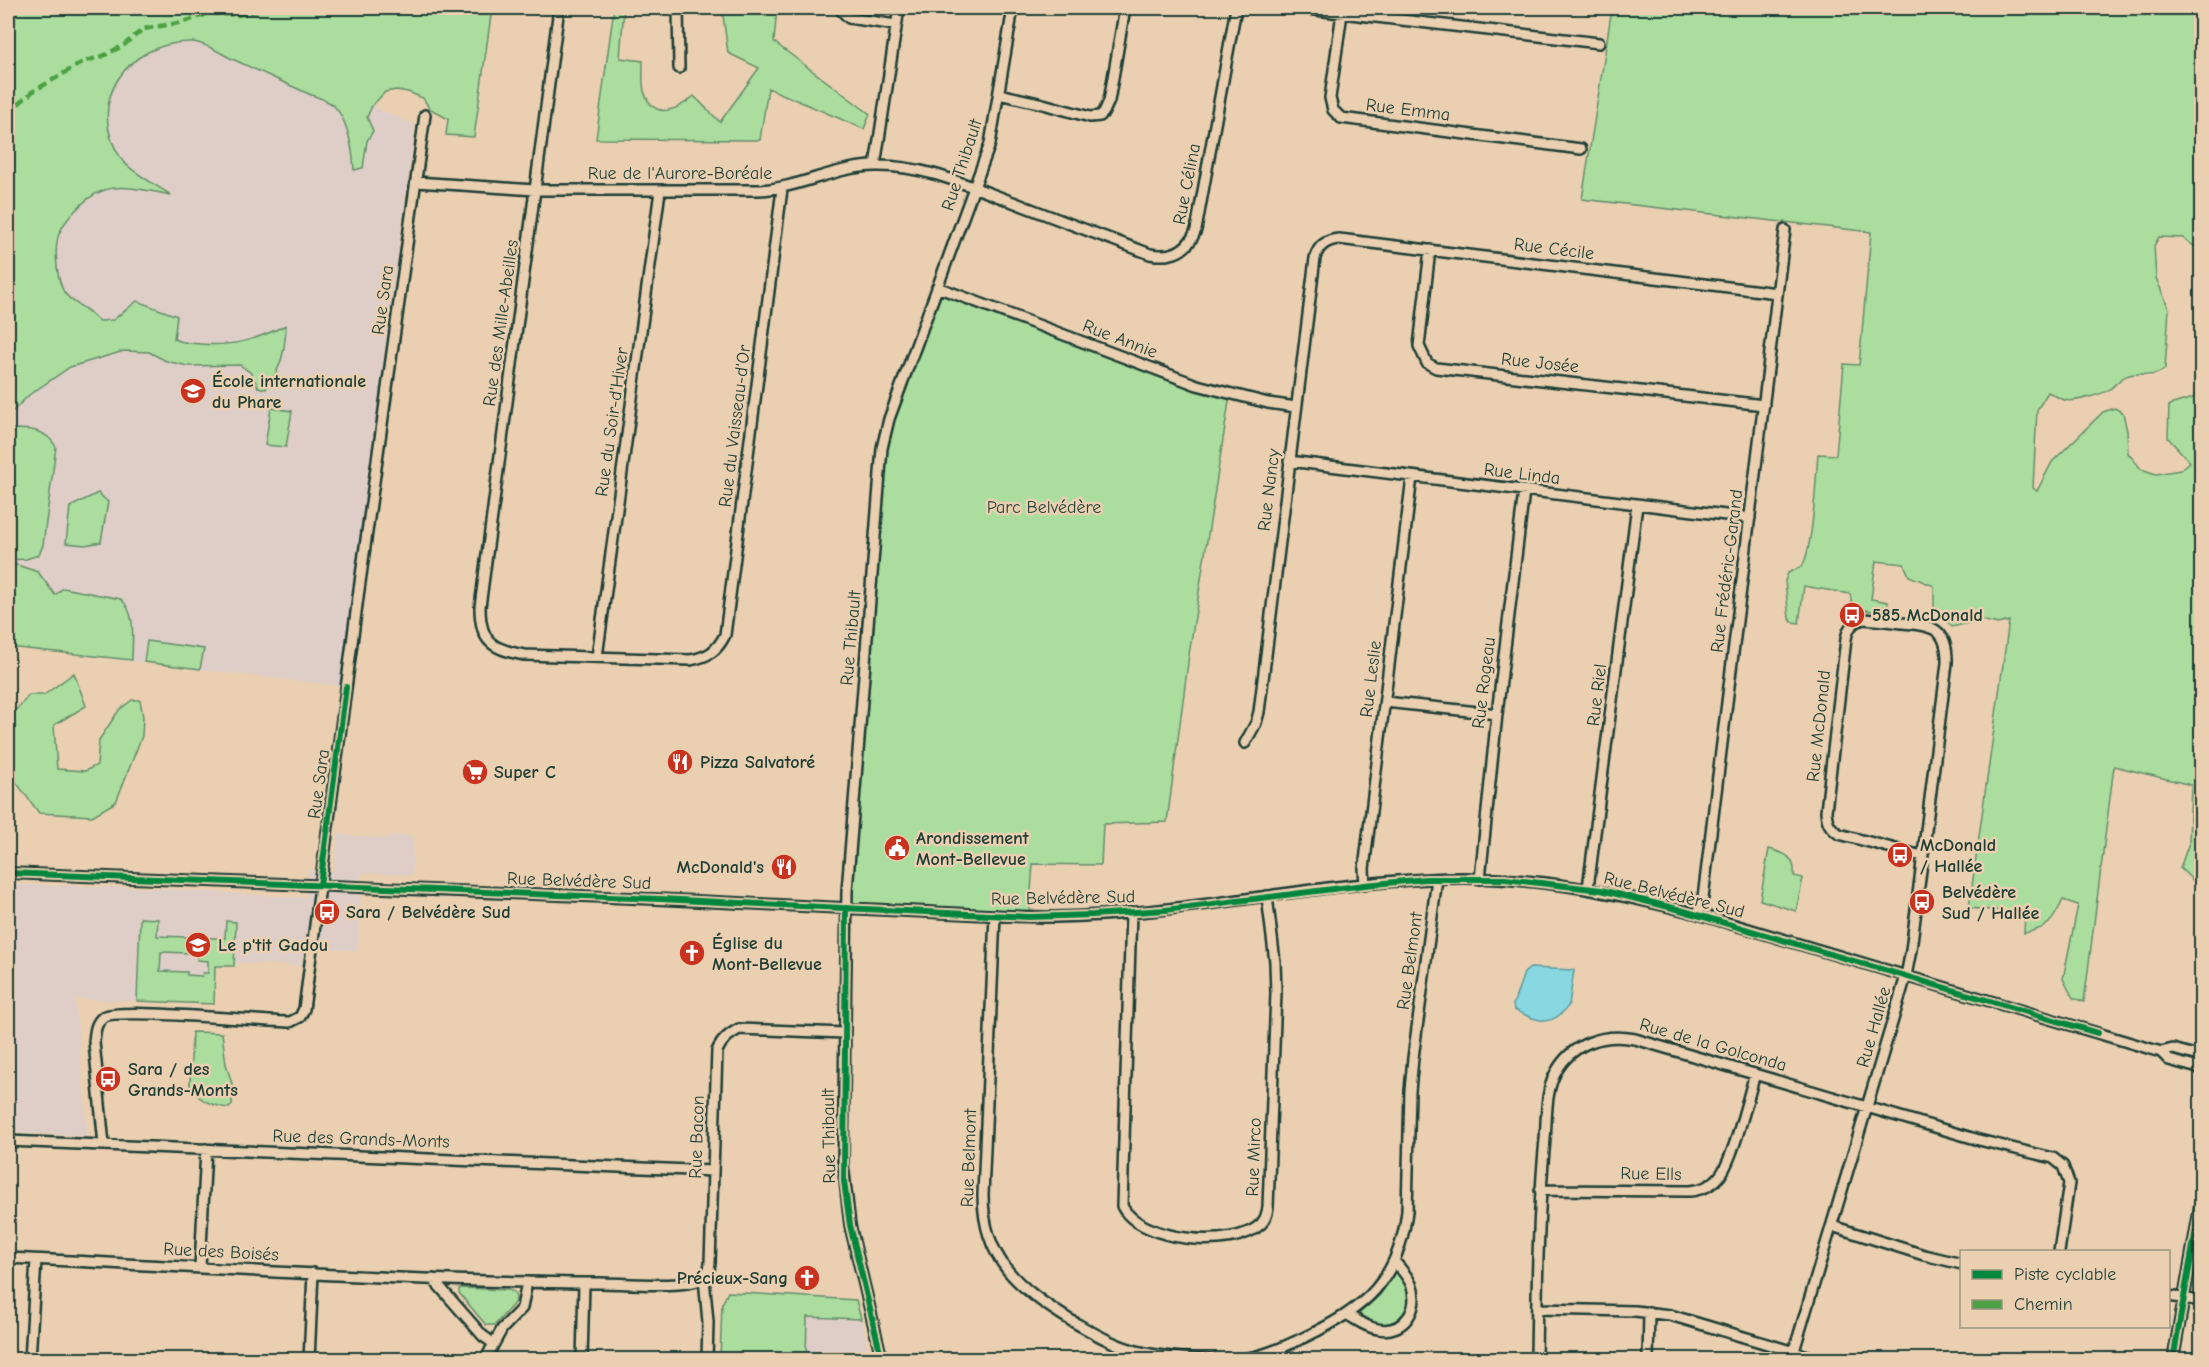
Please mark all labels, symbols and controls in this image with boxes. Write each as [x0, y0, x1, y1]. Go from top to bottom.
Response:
street label: Rue Emma [1365, 94, 1451, 126]
street label: Rue Thibault [937, 116, 987, 214]
street label: Rue Célina [1169, 142, 1205, 226]
street label: Rue de l'Aurore-Boréale [588, 163, 772, 184]
street label: Rue Cécile [1513, 234, 1595, 264]
street label: Rue des Mille-Abeilles [479, 238, 523, 408]
street label: Rue Sara [368, 264, 398, 336]
street label: Rue Annie [1080, 315, 1160, 363]
street label: Rue du Vaisseau-d'Or [715, 343, 755, 508]
street label: Rue du Soir-d'Hiver [591, 345, 633, 498]
street label: Rue Josée [1500, 348, 1580, 378]
place label: École internationale du Phare [212, 370, 366, 413]
school or university icon: École internationale du Phare [178, 376, 208, 406]
street label: Rue Nancy [1254, 447, 1285, 532]
street label: Rue Linda [1483, 459, 1561, 489]
street label: Rue Frédéric-Garand [1707, 488, 1747, 654]
park label: Parc Belvédère [987, 497, 1101, 518]
street label: Rue Thibault [836, 589, 866, 686]
bus stop icon: 585 McDonald [1837, 600, 1867, 630]
place label: 585 McDonald [1872, 605, 1983, 626]
street label: Rue Rogeau [1468, 636, 1500, 730]
street label: Rue Leslie [1356, 639, 1386, 719]
street label: Rue Riel [1583, 663, 1611, 727]
street label: Rue McDonald [1803, 669, 1835, 783]
restaurant icon: Pizza Salvatoré [665, 747, 695, 777]
street label: Rue Sara [304, 748, 334, 820]
place label: Pizza Salvatoré [700, 752, 815, 773]
supermarket icon: Super C [460, 757, 490, 787]
place label: Super C [494, 762, 556, 783]
place label: Arondissement Mont-Bellevue [916, 828, 1030, 870]
public building icon: Arondissement Mont-Bellevue [882, 833, 912, 863]
place label: McDonald / Hallée [1920, 835, 1996, 877]
bus stop icon: McDonald / Hallée [1885, 840, 1915, 870]
restaurant icon: McDonald's [769, 852, 799, 882]
place label: McDonald's [677, 857, 764, 878]
street label: Rue Belvédère Sud [1601, 867, 1747, 923]
street label: Rue Belvédère Sud [507, 868, 651, 894]
place label: Belvédère Sud / Hallée [1942, 882, 2040, 924]
street label: Rue Belvédère Sud [991, 886, 1135, 910]
bus stop icon: Belvédère Sud / Hallée [1907, 887, 1937, 917]
bus stop icon: Sara / Belvédère Sud [312, 897, 342, 927]
place label: Sara / Belvédère Sud [346, 902, 511, 923]
street label: Rue Belmont [1393, 910, 1427, 1011]
school or university icon: Le p'tit Gadou [183, 930, 213, 960]
place label: Église du Mont-Bellevue [712, 932, 822, 975]
place label: Le p'tit Gadou [218, 935, 328, 956]
church icon: Église du Mont-Bellevue [677, 938, 707, 968]
street label: Rue Hallée [1852, 984, 1896, 1070]
street label: Rue de la Golconda [1637, 1014, 1789, 1076]
place label: Sara / des Grands-Monts [128, 1059, 238, 1101]
bus stop icon: Sara / des Grands-Monts [93, 1064, 123, 1094]
street label: Rue Thibault [818, 1087, 840, 1184]
street label: Rue Bacon [685, 1095, 709, 1179]
street label: Rue Belmont [957, 1108, 981, 1208]
street label: Rue Mirco [1242, 1117, 1266, 1197]
street label: Rue des Grands-Monts [272, 1125, 450, 1153]
street label: Rue Ells [1620, 1163, 1682, 1185]
street label: Rue des Boisés [163, 1238, 279, 1266]
legend [1960, 1250, 2170, 1328]
church icon: Précieux-Sang [792, 1263, 822, 1293]
text: Piste cyclable [2014, 1264, 2116, 1285]
place label: Précieux-Sang [677, 1268, 788, 1289]
text: Chemin [2014, 1294, 2073, 1315]

